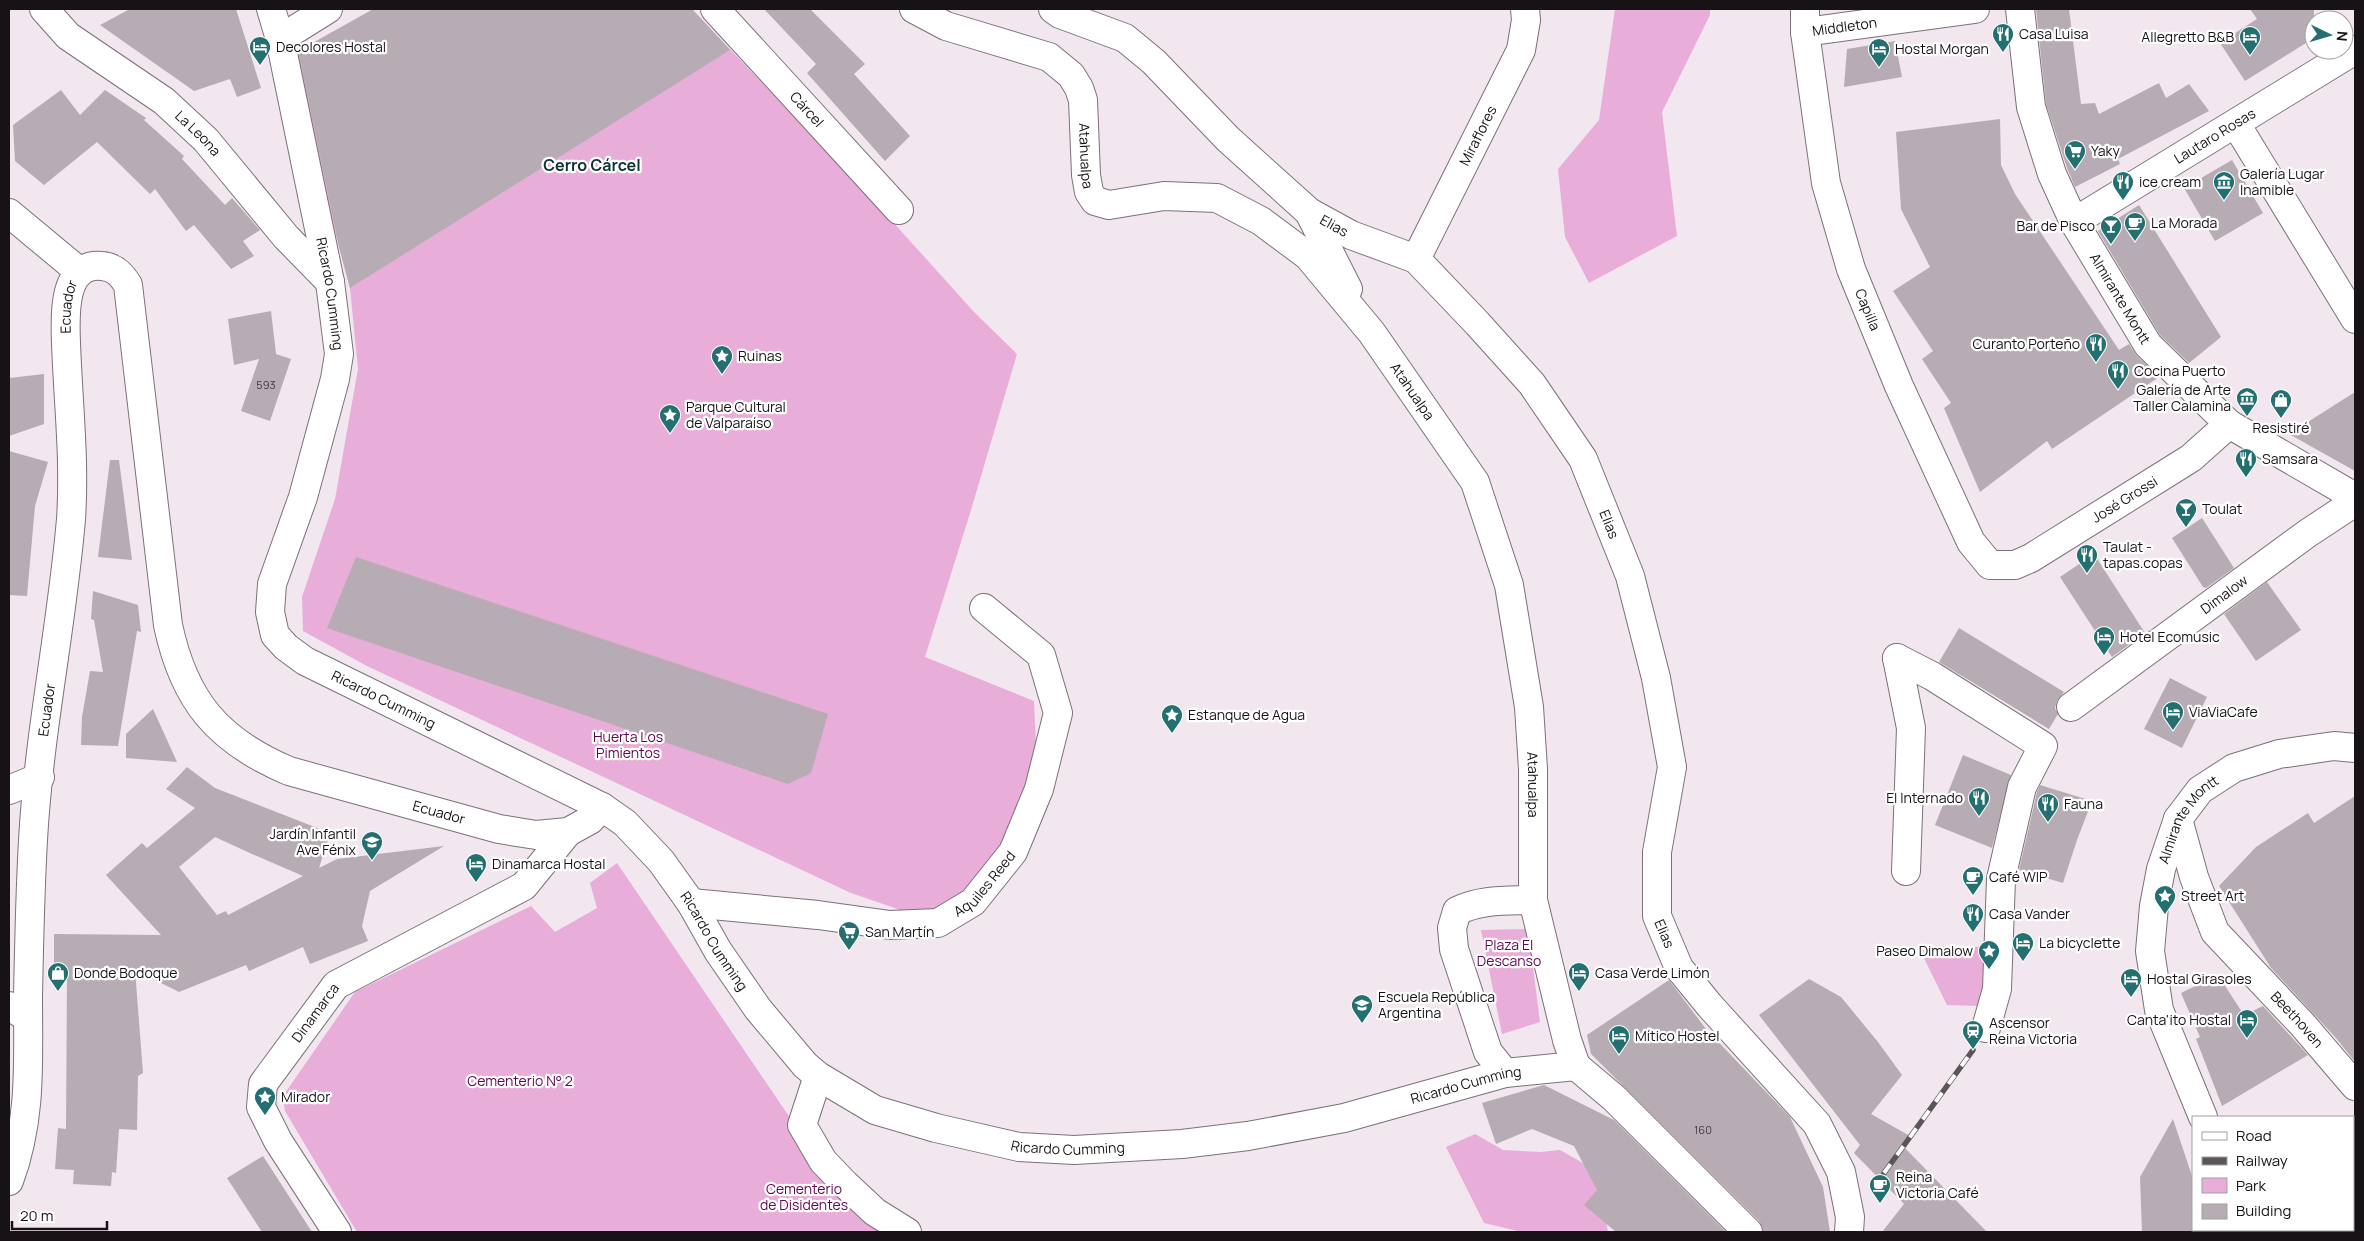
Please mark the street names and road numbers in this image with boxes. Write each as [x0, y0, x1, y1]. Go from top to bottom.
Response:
street label: Middleton [1811, 12, 1878, 40]
street label: Cárcel [786, 87, 828, 131]
street label: Miraflores [1454, 102, 1501, 169]
street label: Lautaro Rosas [2170, 103, 2259, 168]
street label: La Leona [171, 106, 225, 160]
street label: Atahualpa [1075, 123, 1098, 190]
street label: Elias [1317, 210, 1352, 241]
street label: Ricardo Cumming [312, 236, 348, 351]
street label: Almirante Montt [2086, 249, 2155, 347]
street label: Ecuador [55, 277, 81, 334]
street label: Capilla [1851, 286, 1885, 333]
street label: Atahualpa [1386, 359, 1439, 424]
street label: José Grossi [2088, 471, 2161, 527]
street label: Elias [1595, 507, 1624, 541]
street label: Dimalow [2196, 570, 2252, 618]
street label: Ricardo Cumming [329, 666, 439, 733]
street label: Ecuador [33, 682, 59, 738]
street label: Atahualpa [1523, 751, 1543, 818]
street label: Almirante Montt [2154, 771, 2222, 866]
street label: Ecuador [411, 796, 467, 828]
street label: Aquiles Reed [950, 847, 1019, 921]
street label: Ricardo Cumming [677, 887, 753, 994]
street label: Elias [1650, 916, 1679, 951]
street label: Dinamarca [287, 979, 343, 1046]
street label: Beethoven [2267, 987, 2328, 1051]
street label: Ricardo Cumming [1408, 1061, 1522, 1108]
street label: Ricardo Cumming [1009, 1135, 1125, 1159]

